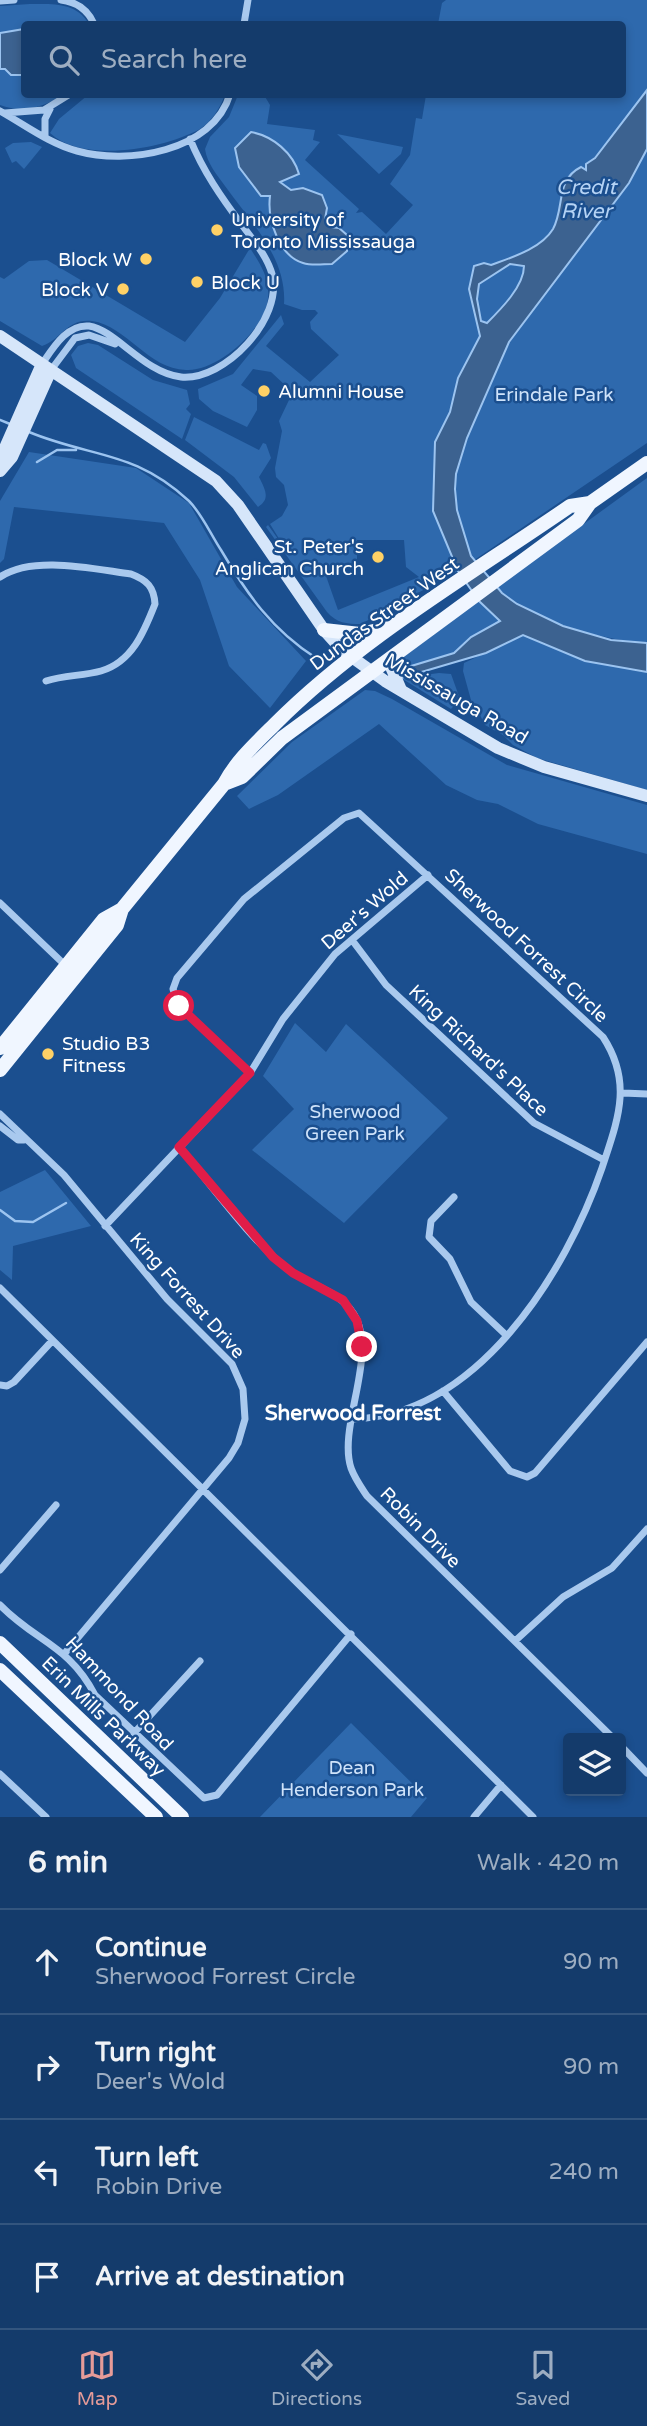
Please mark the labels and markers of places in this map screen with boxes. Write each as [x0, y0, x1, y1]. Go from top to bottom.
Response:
place label: University of Toronto Mississauga [231, 209, 415, 253]
marker: University of Toronto Mississauga [209, 222, 225, 238]
place label: Block W [58, 249, 132, 271]
marker: Block W [138, 251, 154, 267]
place label: Block U [211, 272, 280, 294]
marker: Block U [189, 274, 205, 290]
place label: Block V [41, 279, 109, 301]
marker: Block V [115, 281, 131, 297]
place label: Alumni House [278, 381, 404, 403]
marker: Alumni House [256, 383, 272, 399]
place label: St. Peter's Anglican Church [215, 536, 364, 580]
marker: St. Peter's Anglican Church [370, 549, 386, 565]
place label: Studio B3 Fitness [62, 1033, 150, 1077]
marker: Studio B3 Fitness [40, 1046, 56, 1062]

